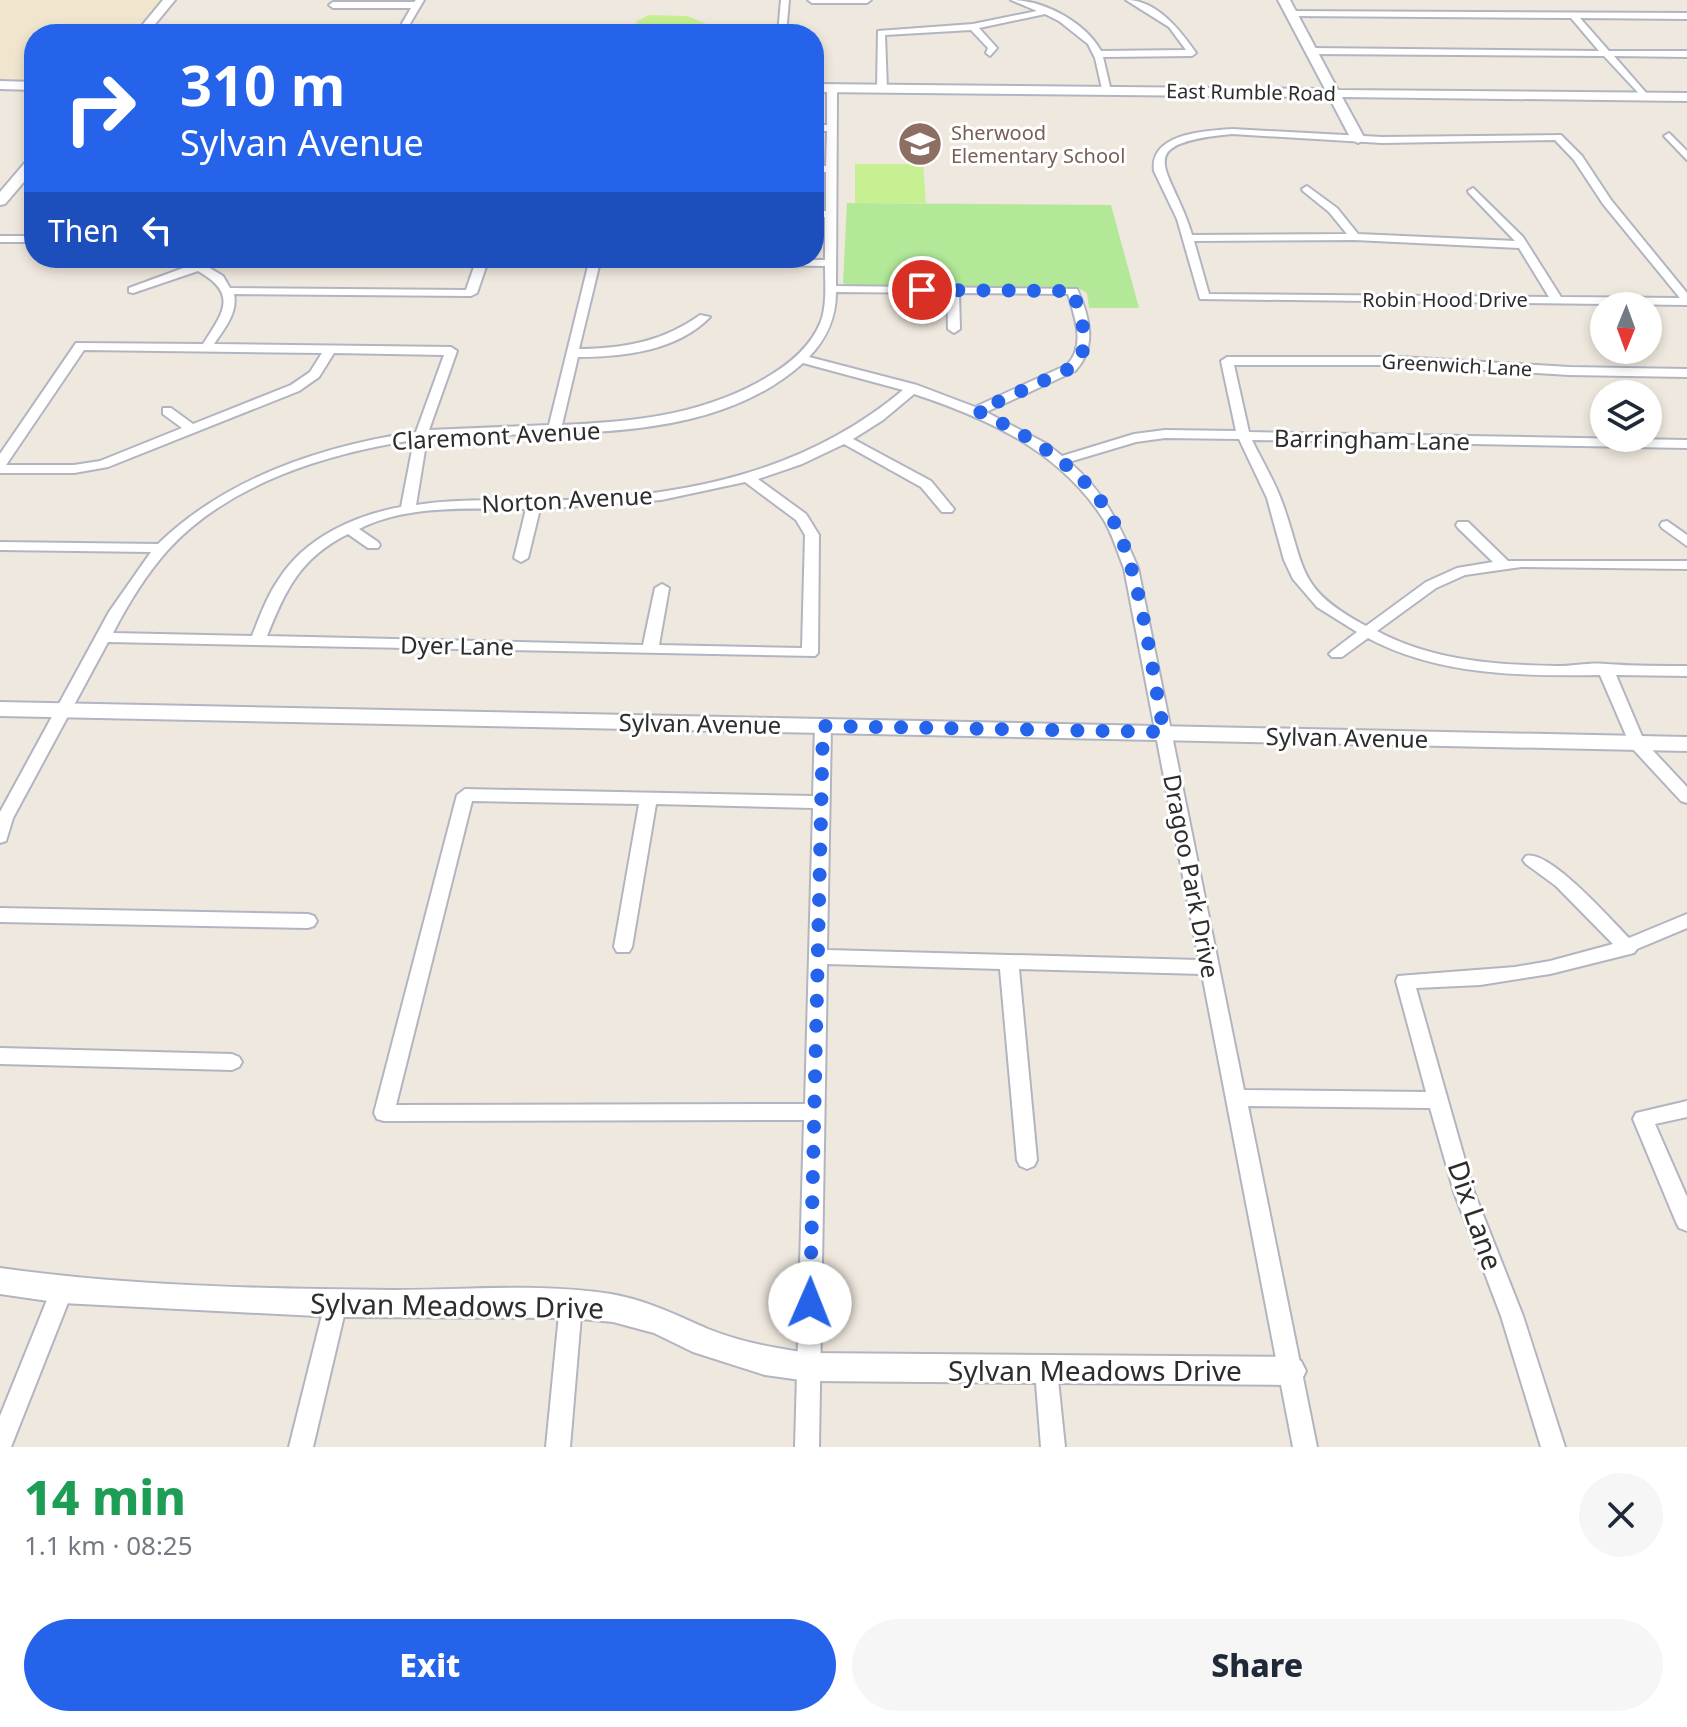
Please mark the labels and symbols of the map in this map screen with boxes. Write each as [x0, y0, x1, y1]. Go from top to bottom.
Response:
street label: East Rumble Road [1166, 77, 1336, 107]
place label: Sherwood Elementary School [951, 119, 1125, 169]
school or university icon: Sherwood Elementary School [896, 120, 944, 168]
pin [888, 256, 956, 324]
street label: Robin Hood Drive [1362, 286, 1528, 313]
north arrow [1590, 292, 1662, 364]
street label: Greenwich Lane [1381, 348, 1533, 382]
street label: Claremont Avenue [391, 413, 601, 457]
street label: Barringham Lane [1274, 421, 1470, 457]
street label: Norton Avenue [481, 478, 653, 520]
street label: Dyer Lane [400, 628, 514, 662]
street label: Sylvan Avenue [618, 705, 782, 741]
street label: Sylvan Avenue [1265, 719, 1429, 755]
street label: Dragoo Park Drive [1156, 771, 1228, 981]
street label: Dix Lane [1440, 1155, 1512, 1275]
position arrow [768, 1261, 852, 1345]
street label: Sylvan Meadows Drive [310, 1283, 604, 1327]
street label: Sylvan Meadows Drive [948, 1351, 1242, 1389]

